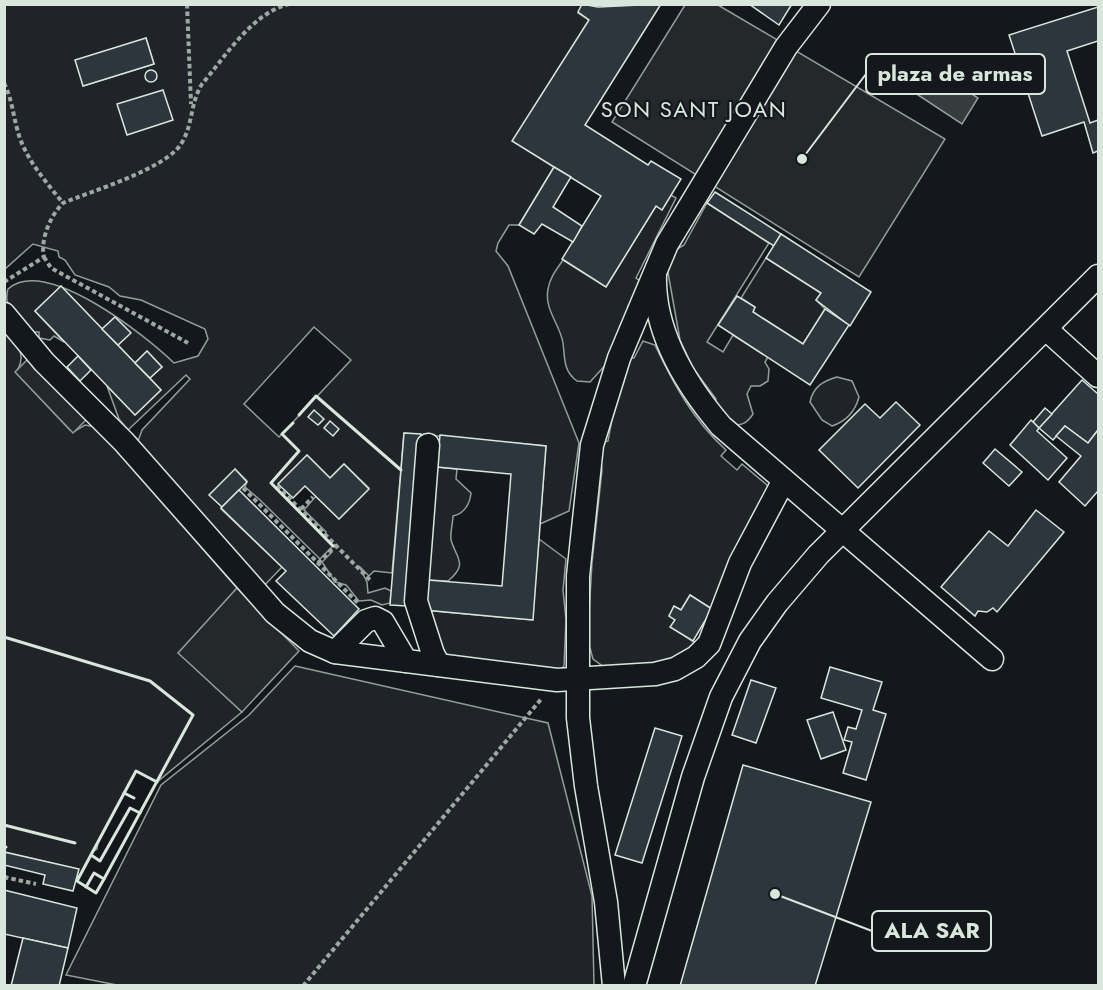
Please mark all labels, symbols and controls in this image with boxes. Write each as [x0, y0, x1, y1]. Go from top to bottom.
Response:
callout: plaza de armas [866, 54, 1045, 94]
text: plaza de armas [878, 57, 1032, 89]
district label: SON SANT JOAN [601, 93, 787, 125]
callout: ALA SAR [872, 911, 991, 951]
text: ALA SAR [883, 914, 980, 946]

